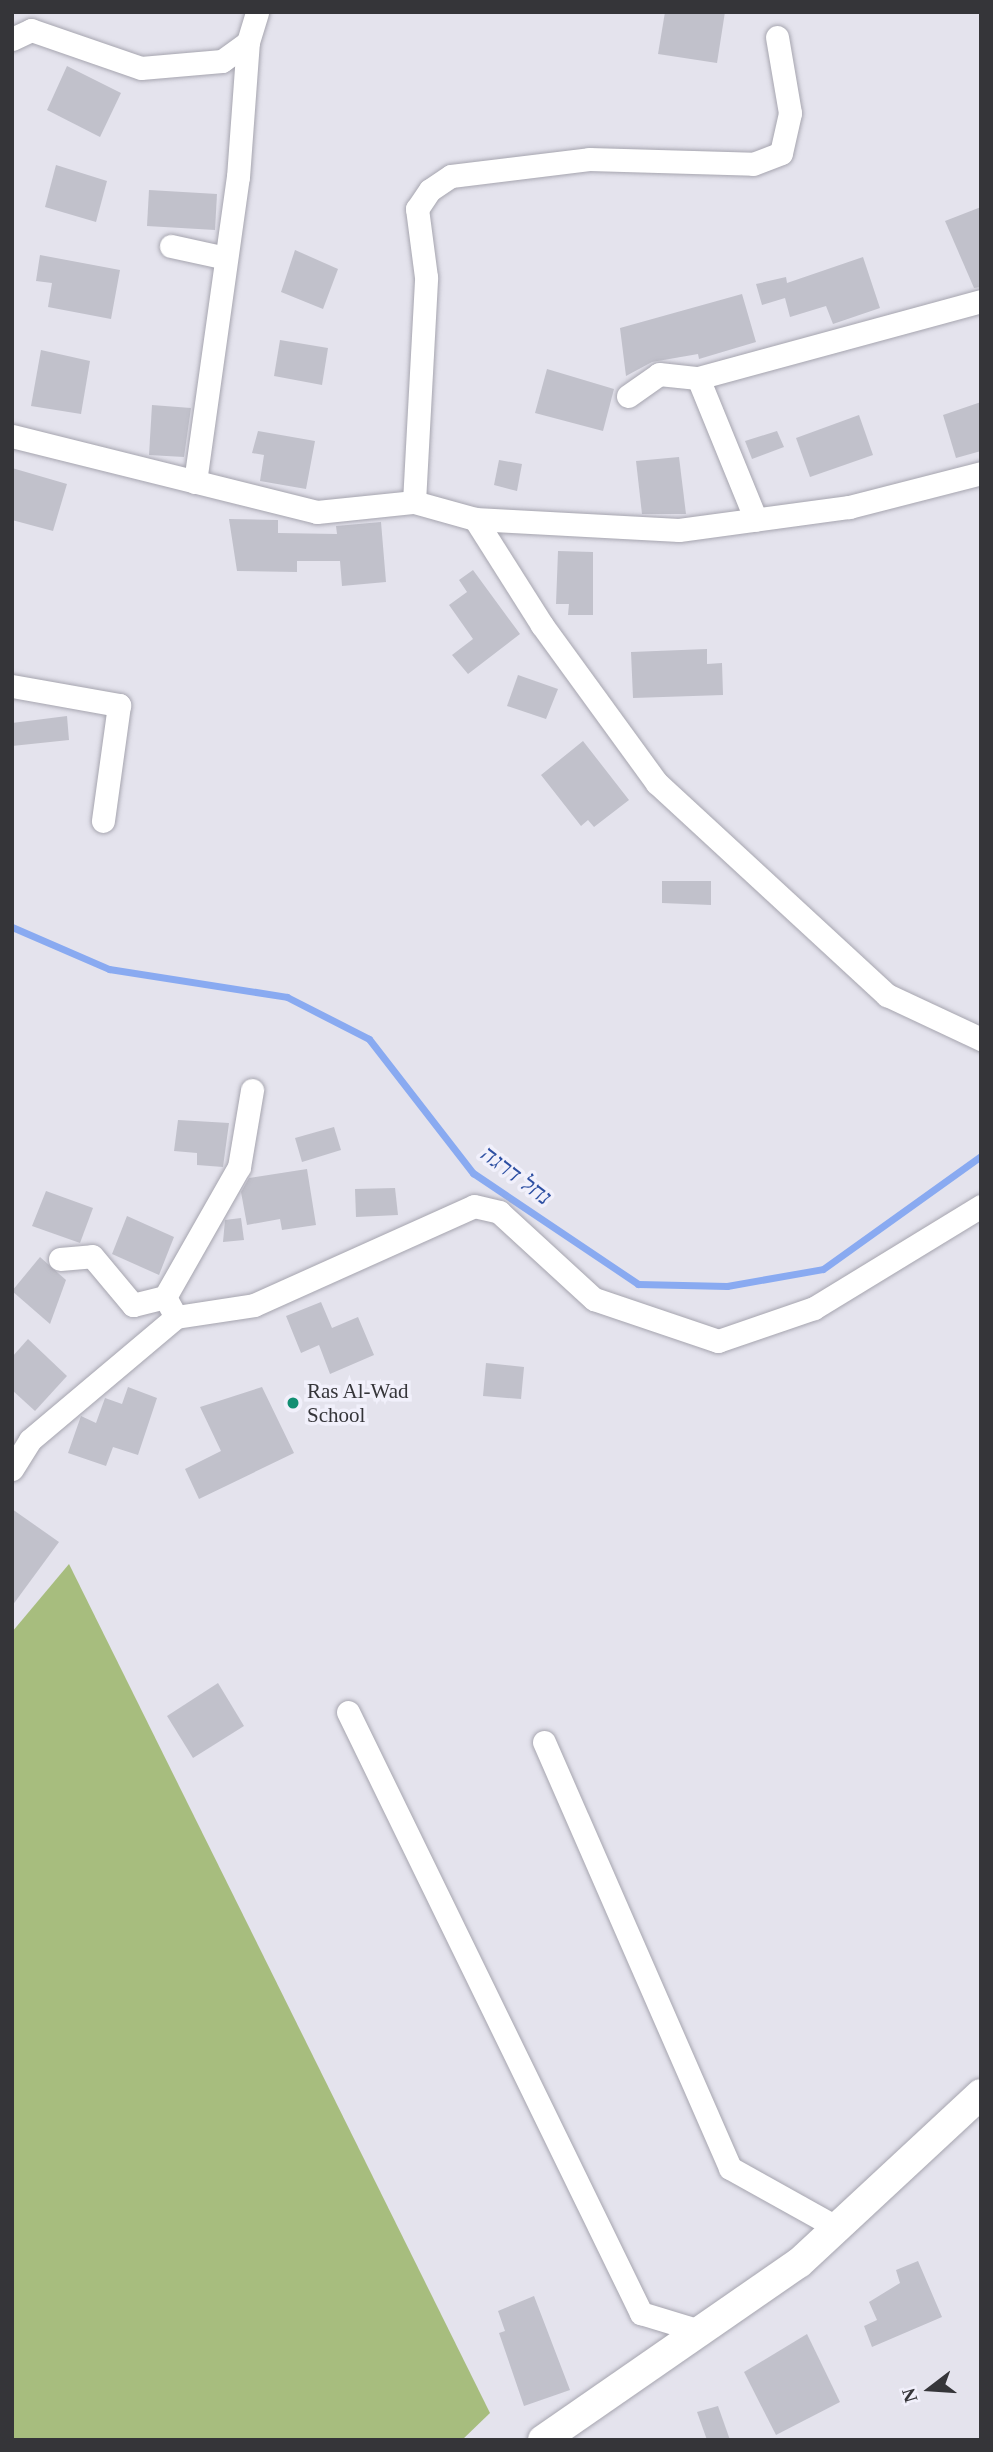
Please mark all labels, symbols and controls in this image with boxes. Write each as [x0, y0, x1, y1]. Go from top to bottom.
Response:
water label: נחל דרגה [475, 1140, 557, 1212]
place label: Ras Al-Wad School [307, 1378, 410, 1428]
marker: Ras Al-Wad School [285, 1395, 301, 1411]
north arrow [895, 2354, 965, 2424]
text: N [897, 2386, 921, 2405]

